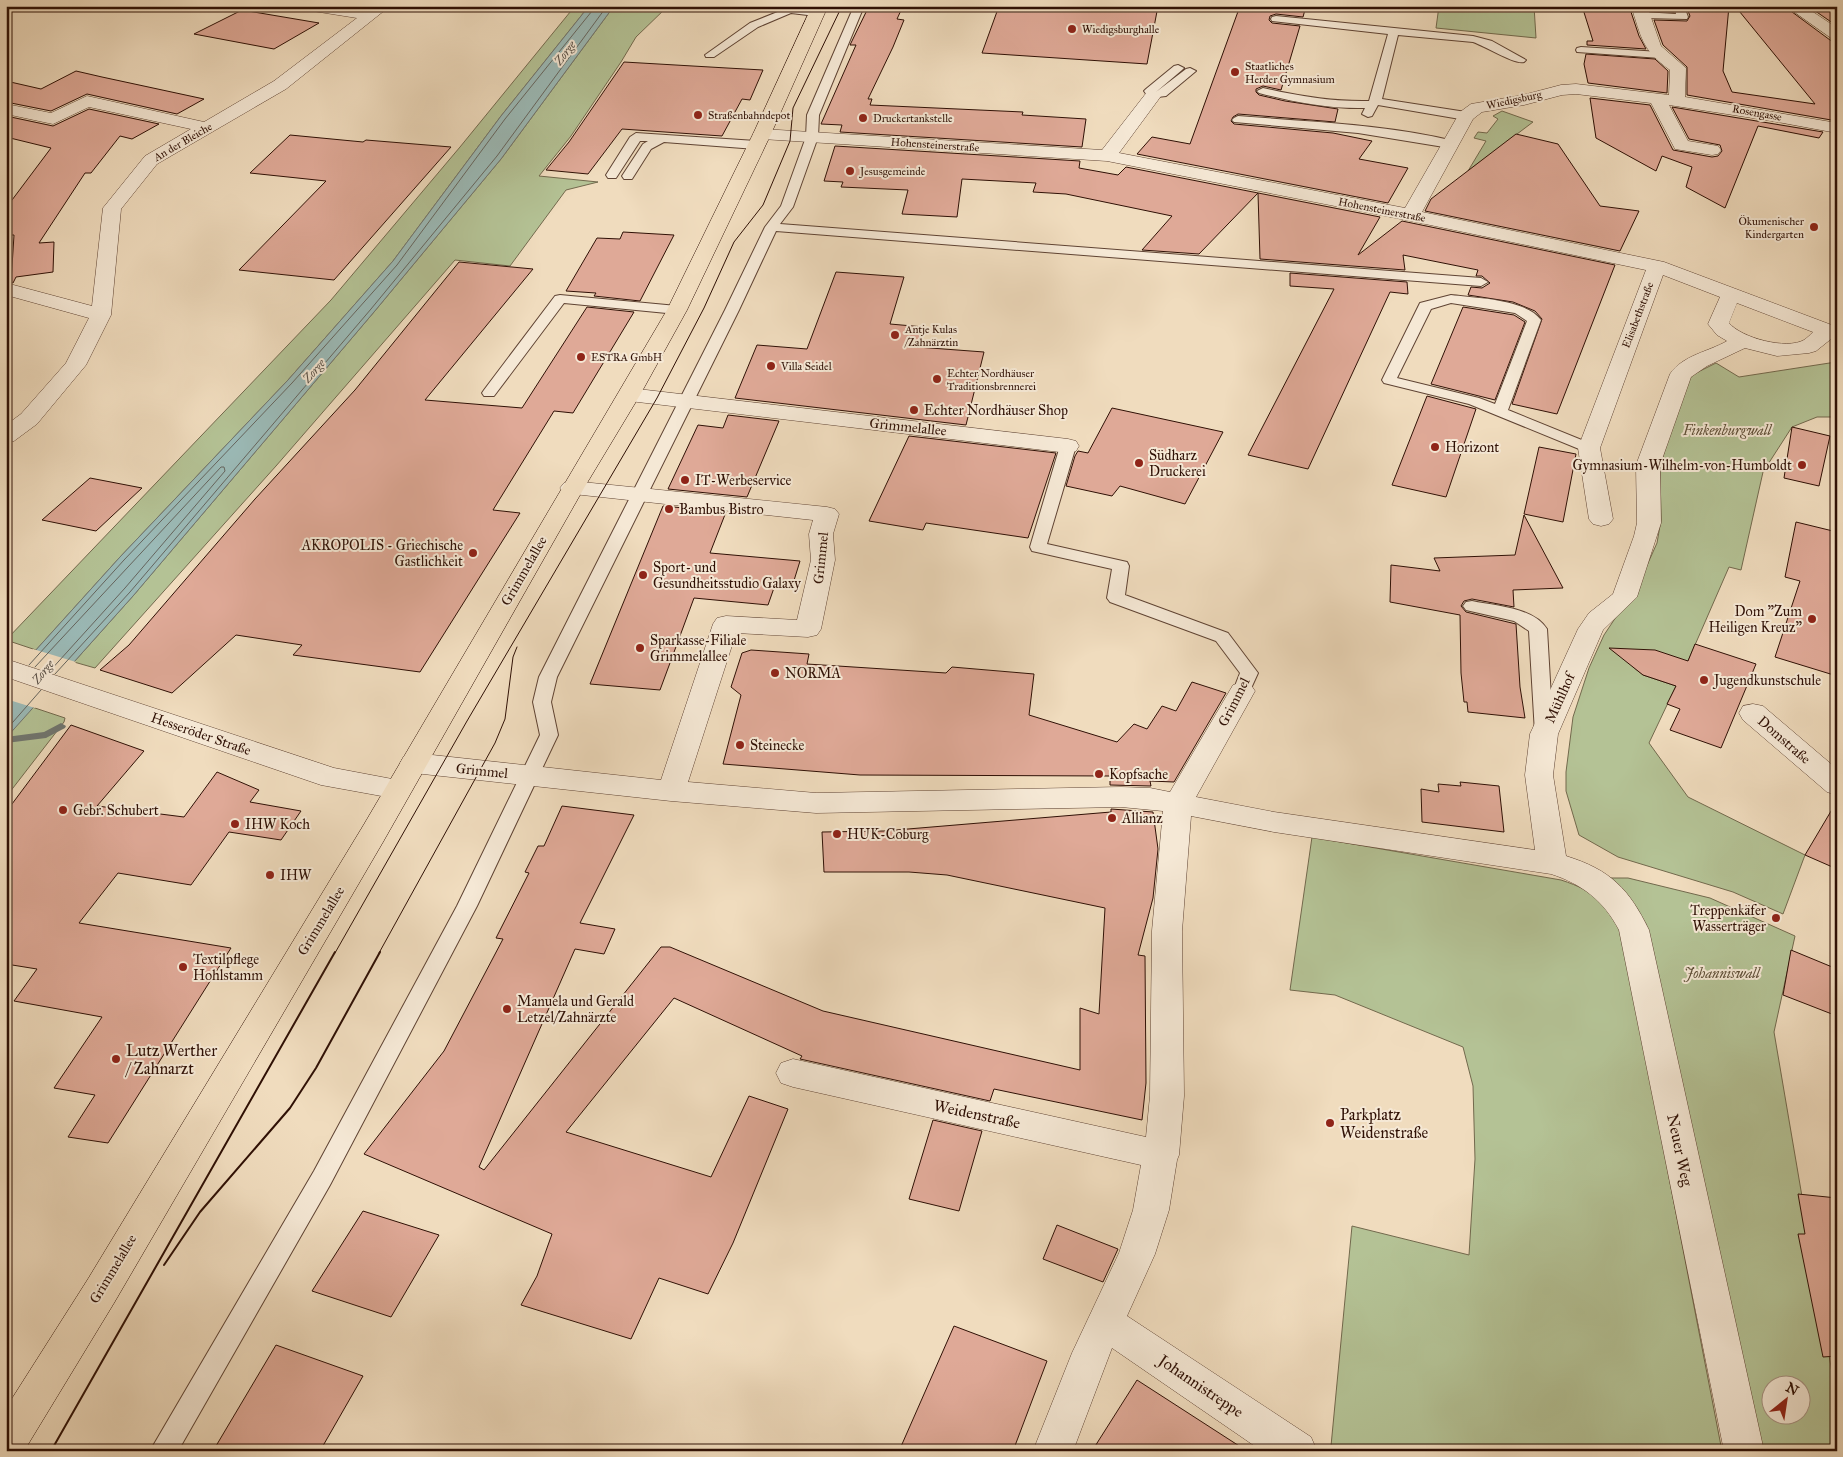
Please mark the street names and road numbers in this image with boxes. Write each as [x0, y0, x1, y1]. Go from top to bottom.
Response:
street label: Wiedigsburg [1485, 88, 1544, 112]
street label: Rosengasse [1731, 102, 1783, 124]
street label: An der Bleiche [151, 120, 215, 164]
street label: Hohensteinerstraße [890, 135, 980, 155]
street label: Hohensteinerstraße [1337, 195, 1427, 225]
street label: Elisabethstraße [1619, 280, 1657, 350]
street label: Grimmelallee [869, 414, 948, 440]
street label: Grimmel [810, 531, 832, 585]
street label: Grimmelallee [497, 533, 551, 609]
street label: Mühlhof [1541, 668, 1579, 726]
street label: Grimmel [1215, 675, 1254, 729]
street label: Hesseröder Straße [149, 709, 253, 759]
street label: Domstraße [1754, 713, 1814, 768]
street label: Grimmel [455, 760, 509, 782]
street label: Grimmelallee [294, 883, 348, 959]
street label: Weidenstraße [932, 1096, 1022, 1133]
street label: Neuer Weg [1662, 1112, 1697, 1189]
street label: Grimmelallee [86, 1231, 140, 1307]
street label: Johannistreppe [1153, 1350, 1247, 1422]

